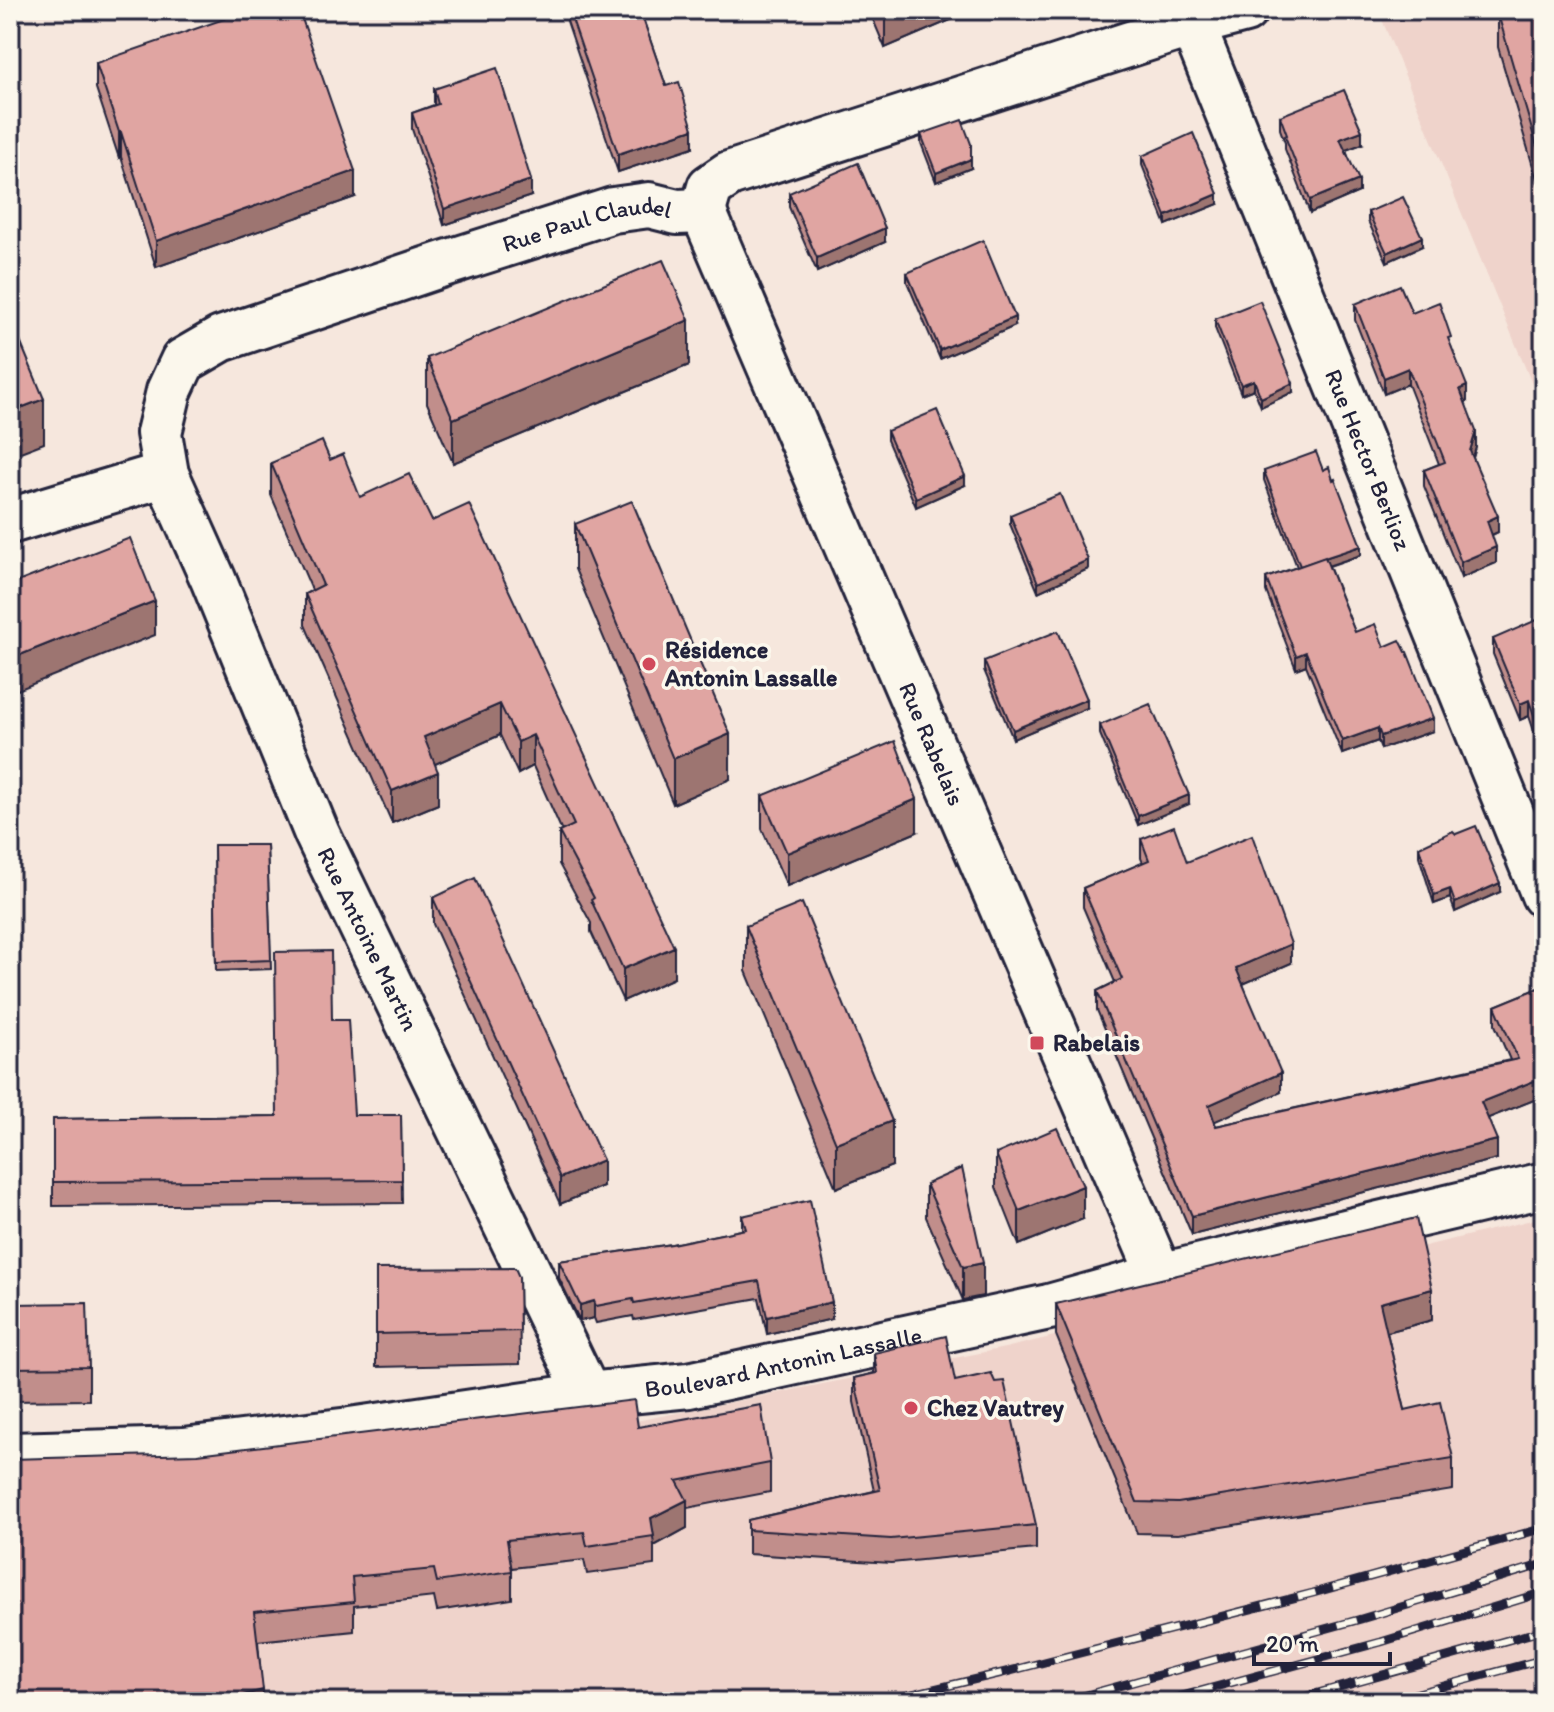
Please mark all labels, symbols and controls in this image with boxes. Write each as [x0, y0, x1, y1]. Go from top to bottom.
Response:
street label: Rue Paul Claudel [498, 189, 675, 258]
street label: Rue Hector Berlioz [1319, 365, 1418, 555]
place label: Résidence Antonin Lassalle [664, 635, 837, 692]
marker: Résidence Antonin Lassalle [640, 655, 658, 673]
street label: Rue Rabelais [893, 678, 971, 810]
street label: Rue Antoine Martin [311, 842, 426, 1036]
place label: Rabelais [1053, 1028, 1140, 1057]
marker: Rabelais [1028, 1034, 1046, 1052]
street label: Boulevard Antonin Lassalle [643, 1320, 924, 1403]
place label: Chez Vautrey [927, 1393, 1064, 1423]
marker: Chez Vautrey [902, 1399, 920, 1417]
scale bar [1254, 1616, 1390, 1666]
text: 20 m [1266, 1629, 1319, 1658]

